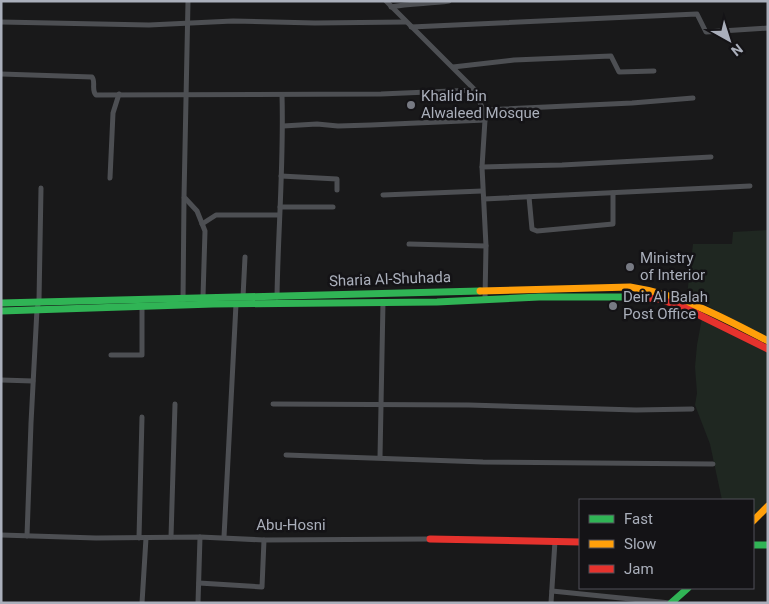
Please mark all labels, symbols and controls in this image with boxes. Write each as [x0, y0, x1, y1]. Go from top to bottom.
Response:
north arrow [704, 15, 754, 65]
text: N [728, 41, 746, 59]
place label: Khalid bin Alwaleed Mosque [421, 87, 540, 122]
marker: Khalid bin Alwaleed Mosque [405, 99, 417, 111]
place label: Ministry of Interior [640, 249, 705, 284]
marker: Ministry of Interior [624, 261, 636, 273]
street label: Sharia Al-Shuhada [329, 268, 451, 290]
place label: Deir Al Balah Post Office [623, 288, 708, 323]
marker: Deir Al Balah Post Office [607, 300, 619, 312]
legend [579, 499, 754, 589]
text: Fast [624, 510, 653, 528]
street label: Abu-Hosni [256, 516, 326, 534]
text: Slow [624, 535, 656, 553]
text: Jam [624, 560, 654, 578]

